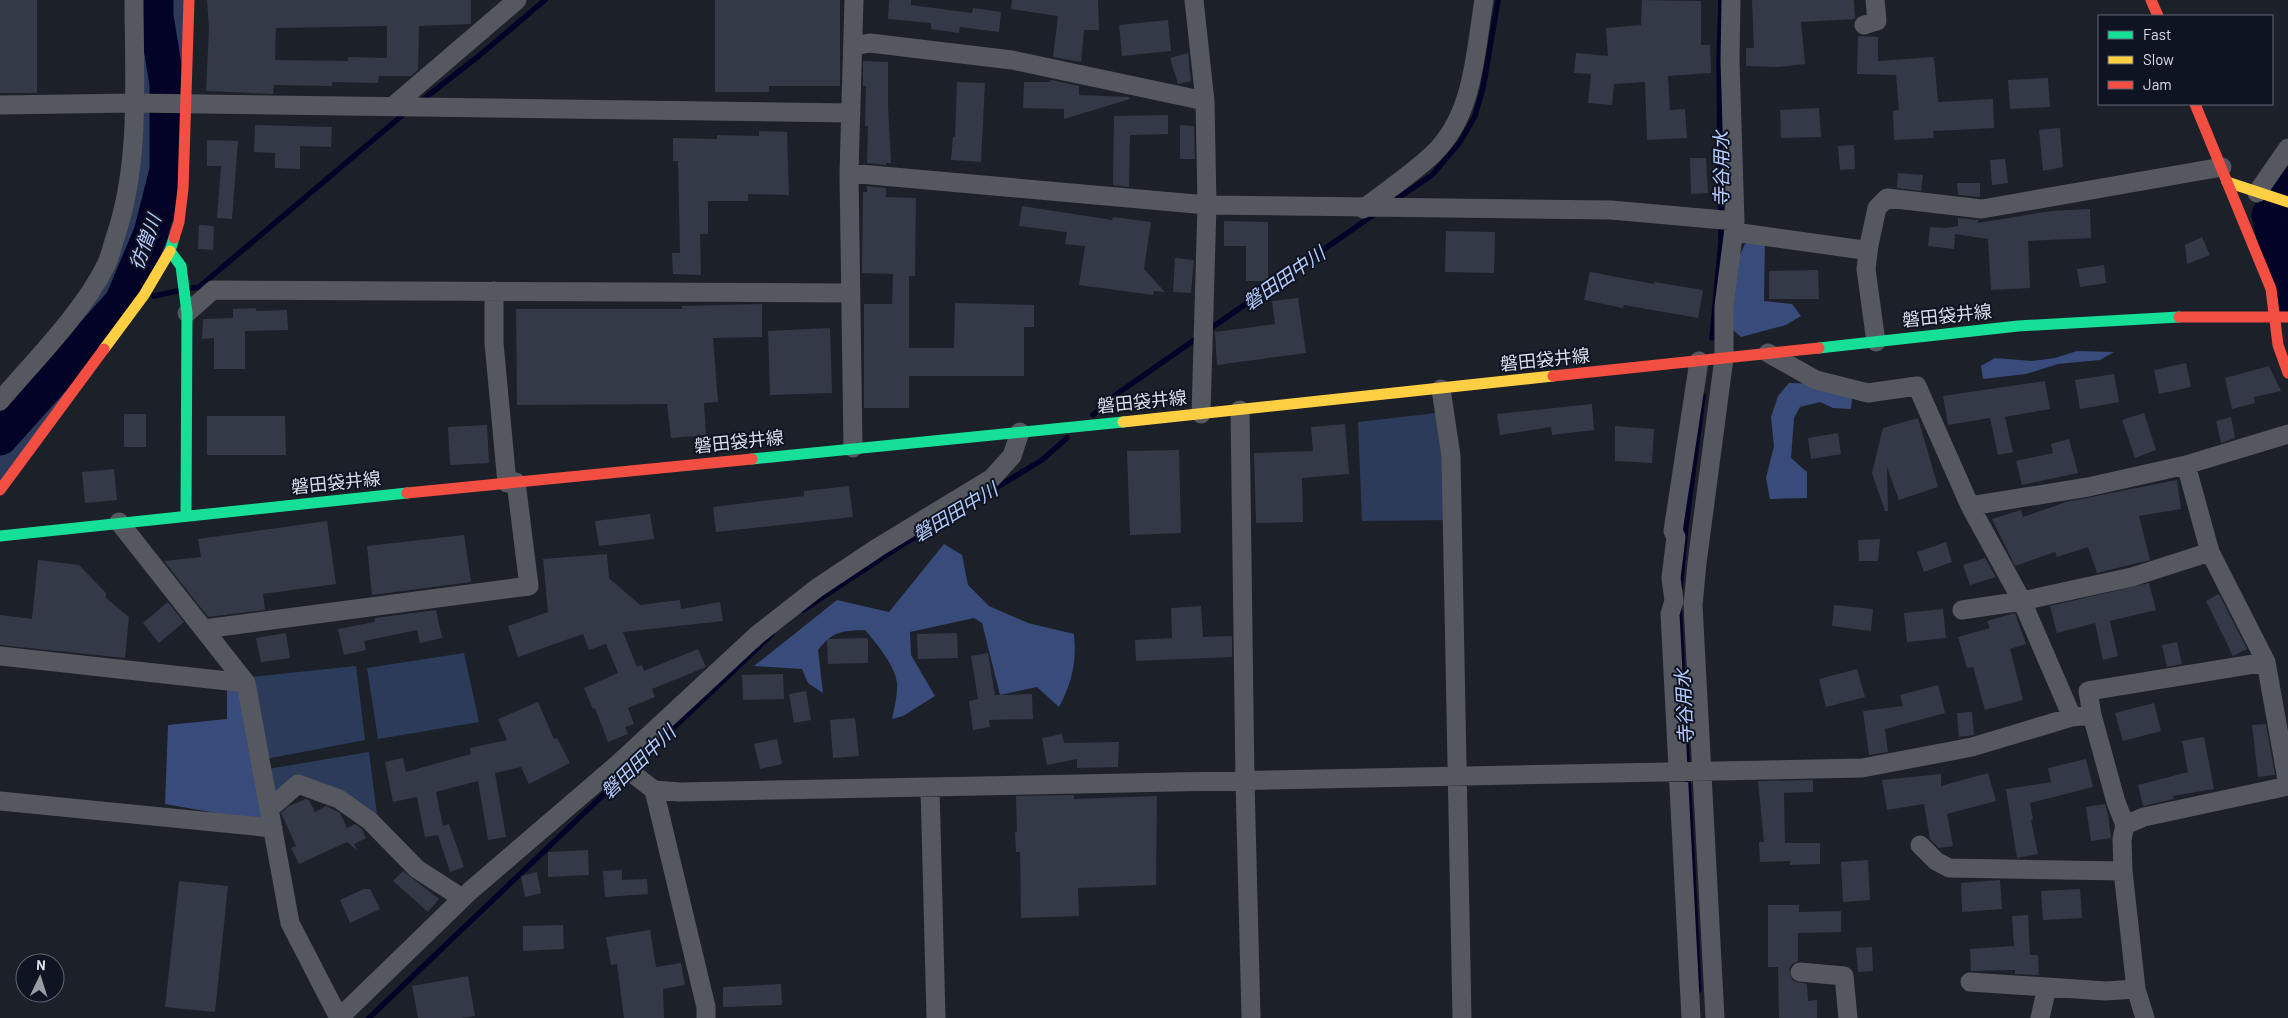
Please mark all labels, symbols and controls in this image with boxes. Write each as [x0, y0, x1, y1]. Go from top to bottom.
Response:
legend [2098, 15, 2273, 105]
text: Fast [2143, 25, 2171, 43]
text: Slow [2143, 50, 2174, 68]
text: Jam [2143, 75, 2172, 93]
water label: 寺谷用水 [1709, 129, 1732, 207]
water label: 彷僧川 [124, 209, 166, 273]
water label: 磐田田中川 [1238, 240, 1331, 314]
street label: 磐田袋井線 [1901, 299, 1993, 331]
street label: 磐田袋井線 [1499, 343, 1591, 375]
street label: 磐田袋井線 [1096, 385, 1188, 417]
street label: 磐田袋井線 [693, 425, 785, 457]
street label: 磐田袋井線 [290, 466, 382, 498]
water label: 磐田田中川 [908, 476, 1003, 546]
water label: 寺谷用水 [1670, 666, 1697, 746]
water label: 磐田田中川 [595, 719, 681, 803]
north arrow [15, 953, 65, 1003]
text: N [36, 956, 46, 973]

